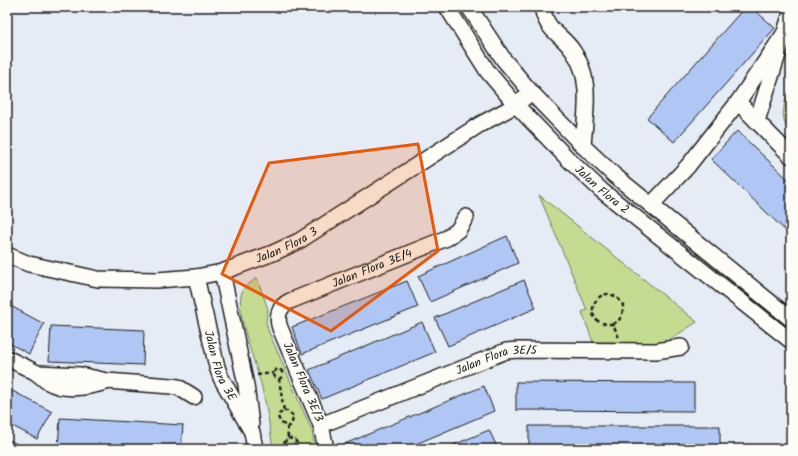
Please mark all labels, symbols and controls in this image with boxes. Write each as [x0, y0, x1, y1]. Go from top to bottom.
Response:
street label: Jalan Flora 2 [570, 161, 634, 219]
street label: Jalan Flora 3 [253, 222, 321, 268]
street label: Jalan Flora 3E/4 [329, 243, 415, 293]
street label: Jalan Flora 3E [199, 328, 242, 405]
street label: Jalan Flora 3E/3 [278, 339, 328, 425]
street label: Jalan Flora 3E/5 [453, 340, 539, 380]

